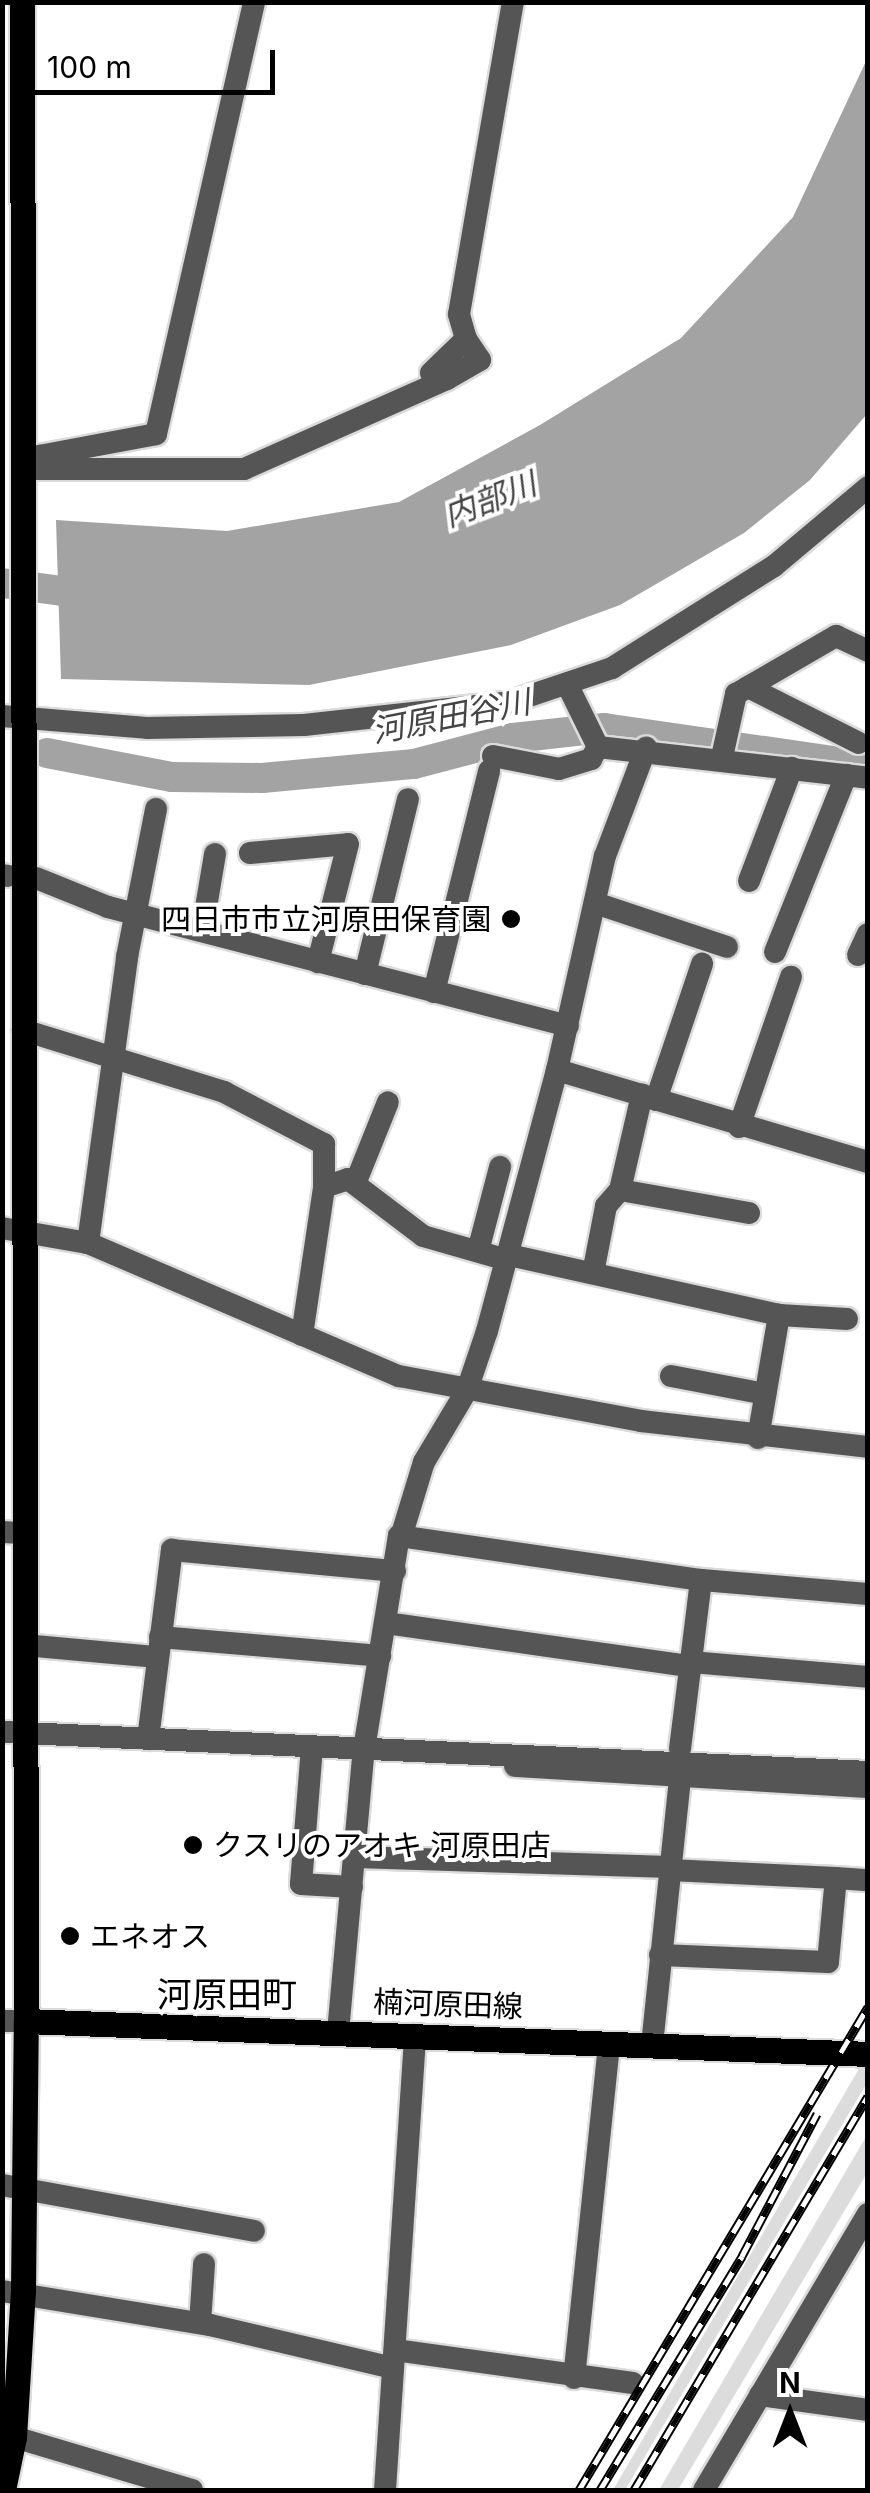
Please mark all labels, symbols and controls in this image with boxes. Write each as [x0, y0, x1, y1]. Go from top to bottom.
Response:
scale bar [35, 30, 280, 92]
text: 100 m [47, 49, 132, 85]
water label: 内部川 [438, 465, 542, 535]
water label: 河原田谷川 [369, 683, 533, 751]
place label: 四日市市立河原田保育園 [161, 901, 491, 937]
marker: 四日市市立河原田保育園 [500, 908, 522, 930]
place label: クスリのアオキ 河原田店 [213, 1827, 551, 1863]
marker: クスリのアオキ 河原田店 [182, 1834, 204, 1856]
place label: エネオス [90, 1918, 210, 1954]
marker: エネオス [59, 1925, 81, 1947]
district label: 河原田町 [157, 1973, 297, 2015]
street label: 楠河原田線 [372, 1983, 524, 2025]
north arrow [740, 2363, 840, 2463]
text: N [779, 2366, 801, 2400]

